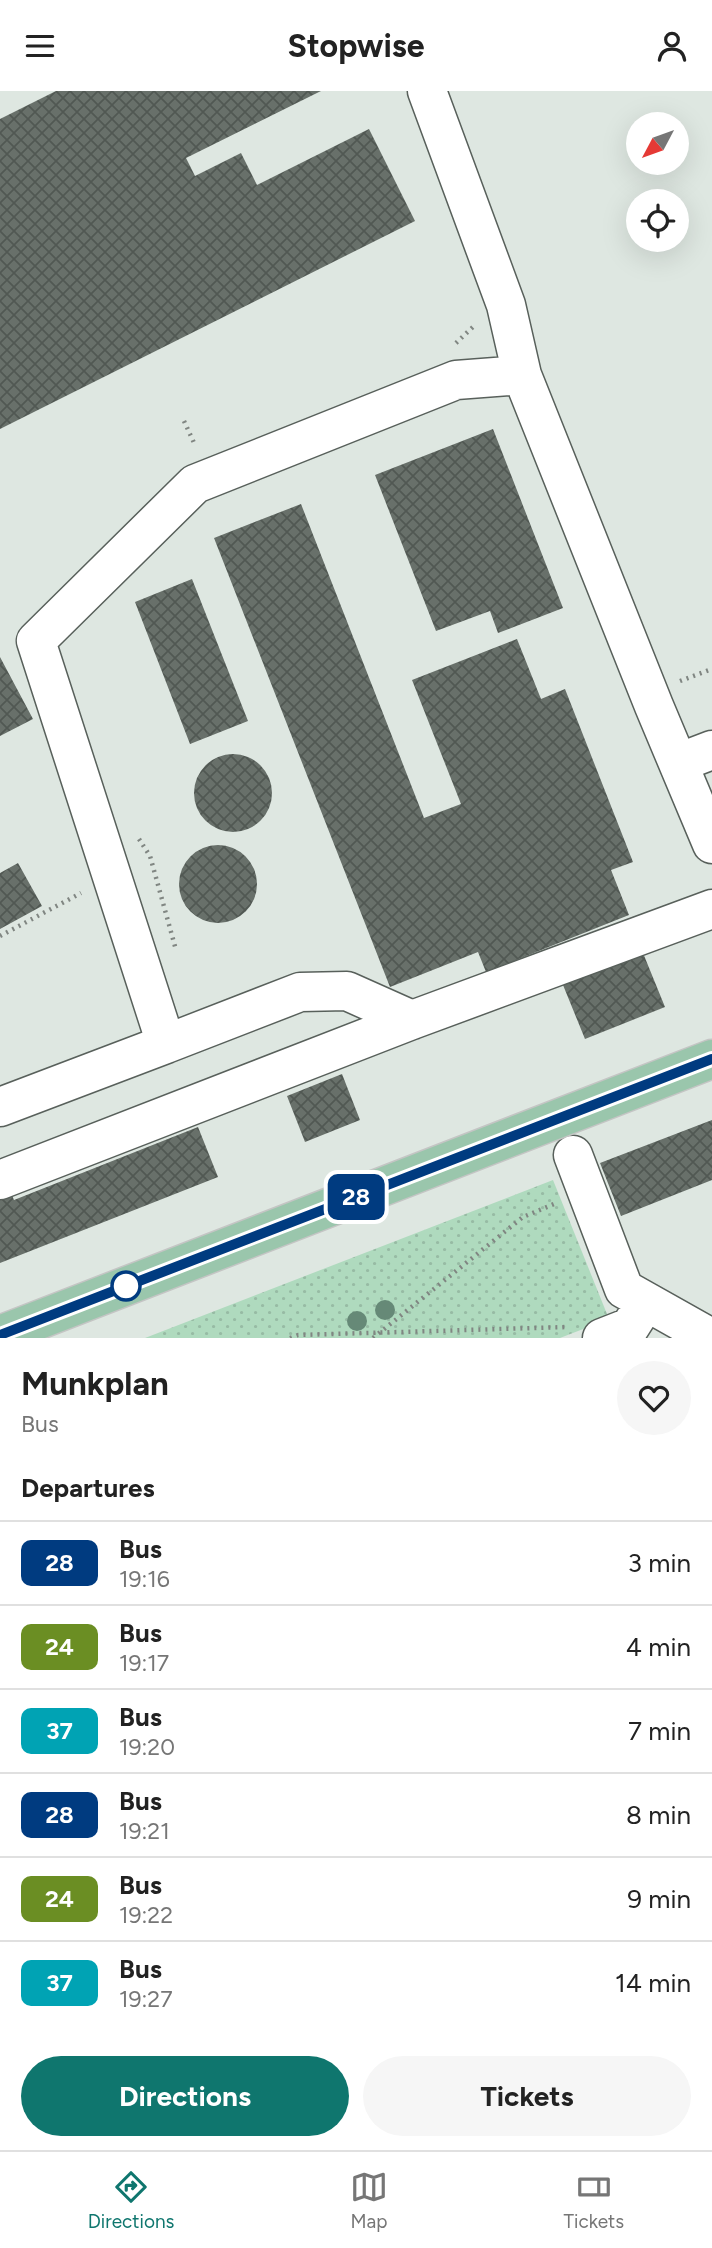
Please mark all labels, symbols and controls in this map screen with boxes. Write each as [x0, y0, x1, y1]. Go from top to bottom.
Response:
icon: menu [21, 27, 59, 65]
text: Stopwise [288, 27, 424, 65]
icon: person [653, 27, 691, 65]
north arrow [626, 112, 690, 175]
map controls [626, 112, 689, 252]
button: locate [626, 189, 689, 252]
line badge: 28 [324, 1174, 388, 1220]
text: 28 [342, 1182, 370, 1211]
unlabelled marker [111, 1271, 141, 1301]
button: heart [617, 1361, 691, 1435]
text: Munkplan [21, 1364, 169, 1403]
text: Bus [21, 1410, 59, 1438]
text: Departures [21, 1472, 155, 1504]
text: Bus [119, 1533, 162, 1565]
text: 3 min [628, 1547, 691, 1579]
text: 28 [45, 1548, 74, 1577]
text: 19:16 [119, 1565, 170, 1593]
text: Bus [119, 1617, 162, 1649]
text: 4 min [626, 1631, 691, 1663]
text: 24 [45, 1632, 74, 1661]
text: 19:17 [119, 1649, 169, 1677]
text: Bus [119, 1701, 162, 1733]
text: 7 min [628, 1715, 691, 1747]
text: 37 [46, 1716, 73, 1745]
text: 19:20 [119, 1733, 175, 1761]
text: Bus [119, 1785, 162, 1817]
text: 8 min [626, 1799, 691, 1831]
text: 28 [45, 1800, 74, 1829]
text: 19:21 [119, 1817, 170, 1845]
text: Bus [119, 1869, 162, 1901]
text: 9 min [627, 1883, 691, 1915]
text: 24 [45, 1884, 74, 1913]
text: 19:22 [119, 1901, 173, 1929]
text: Bus [119, 1953, 162, 1985]
text: 14 min [615, 1967, 691, 1999]
text: 37 [46, 1968, 73, 1997]
text: 19:27 [119, 1985, 173, 2013]
button: Directions [21, 2056, 349, 2136]
button: Tickets [363, 2056, 691, 2136]
tab: Directions [88, 2168, 174, 2233]
tab: Map [350, 2168, 388, 2233]
tab: Tickets [564, 2168, 624, 2233]

